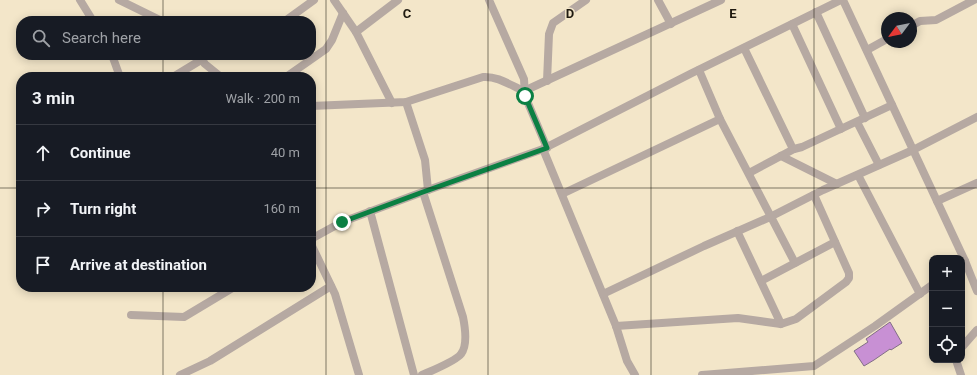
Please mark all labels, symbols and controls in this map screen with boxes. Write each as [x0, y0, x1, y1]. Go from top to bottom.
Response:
text: C [403, 6, 412, 21]
text: D [566, 6, 574, 21]
text: E [729, 6, 737, 21]
north arrow [881, 12, 917, 48]
search box [16, 16, 316, 60]
icon: search [30, 27, 52, 49]
text: Search here [62, 29, 141, 47]
route start [516, 87, 534, 105]
text: 3 min [32, 88, 75, 108]
text: Walk · 200 m [225, 91, 300, 106]
icon: ahead [32, 142, 54, 164]
text: Continue [70, 144, 131, 162]
text: 40 m [271, 145, 300, 160]
icon: right [32, 198, 54, 220]
text: Turn right [70, 200, 136, 218]
text: 160 m [263, 201, 300, 216]
route end [333, 213, 351, 231]
icon: arrive [32, 254, 54, 276]
map controls [929, 255, 965, 363]
button: + [929, 255, 965, 291]
text: Arrive at destination [70, 256, 207, 274]
button: − [929, 291, 965, 327]
button: locate [929, 327, 965, 363]

